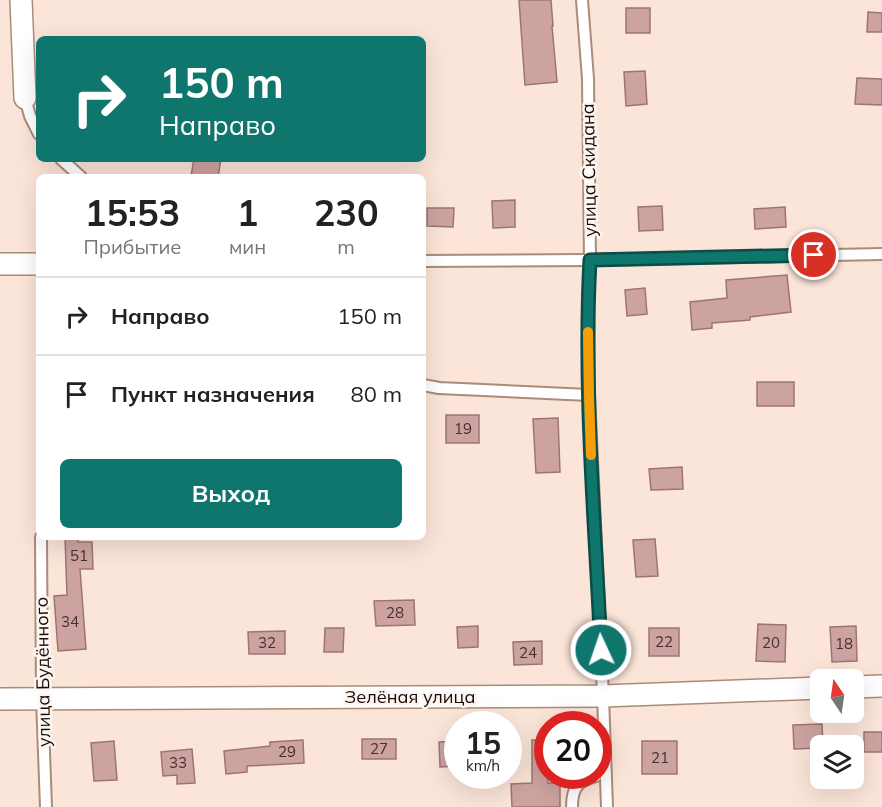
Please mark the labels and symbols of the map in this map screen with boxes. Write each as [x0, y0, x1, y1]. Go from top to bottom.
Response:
street label: улица Скидана [576, 103, 601, 237]
pin [788, 229, 839, 280]
house number: 19 [454, 419, 472, 438]
house number: 51 [70, 546, 88, 565]
street label: улица Будённого [30, 597, 55, 747]
house number: 28 [386, 603, 404, 622]
house number: 34 [61, 612, 79, 631]
position arrow [569, 618, 633, 682]
house number: 22 [655, 632, 673, 651]
house number: 32 [258, 633, 276, 652]
house number: 20 [762, 633, 780, 652]
house number: 18 [835, 634, 853, 653]
house number: 24 [519, 643, 537, 662]
north arrow [810, 669, 864, 723]
street label: Зелёная улица [344, 685, 476, 708]
speed limit sign: 20 [534, 711, 612, 789]
house number: 27 [370, 739, 388, 758]
house number: 29 [278, 742, 296, 761]
house number: 21 [651, 748, 669, 767]
house number: 33 [169, 753, 187, 772]

